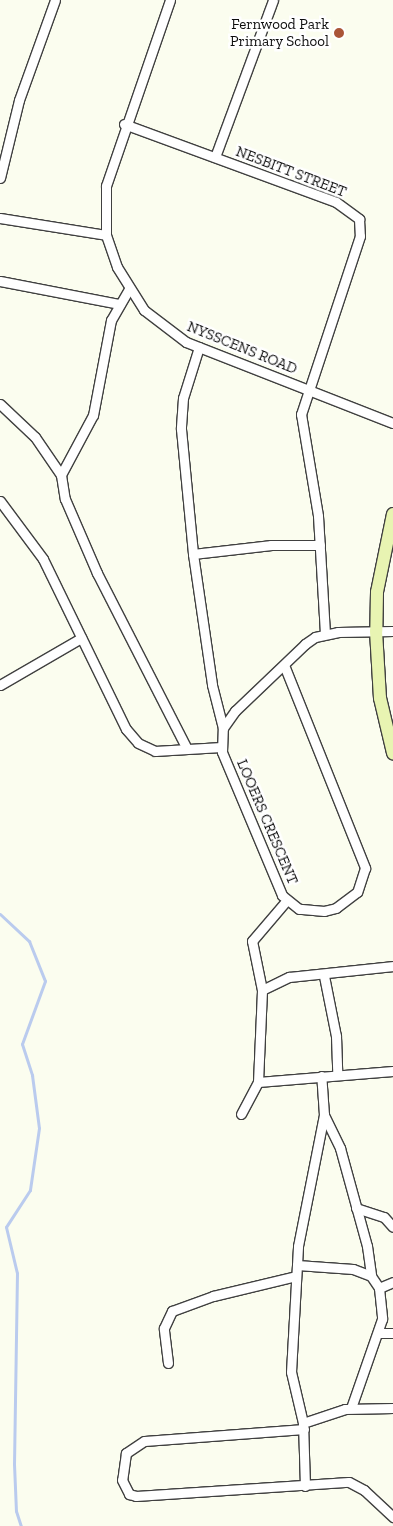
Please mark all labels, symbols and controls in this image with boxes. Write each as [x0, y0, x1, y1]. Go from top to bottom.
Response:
place label: Fernwood Park Primary School [230, 15, 329, 50]
marker: Fernwood Park Primary School [333, 27, 345, 39]
street label: NESBITT STREET [233, 143, 349, 201]
street label: NYSSCENS ROAD [184, 318, 300, 378]
street label: LOOERS CRESCENT [233, 757, 301, 887]

